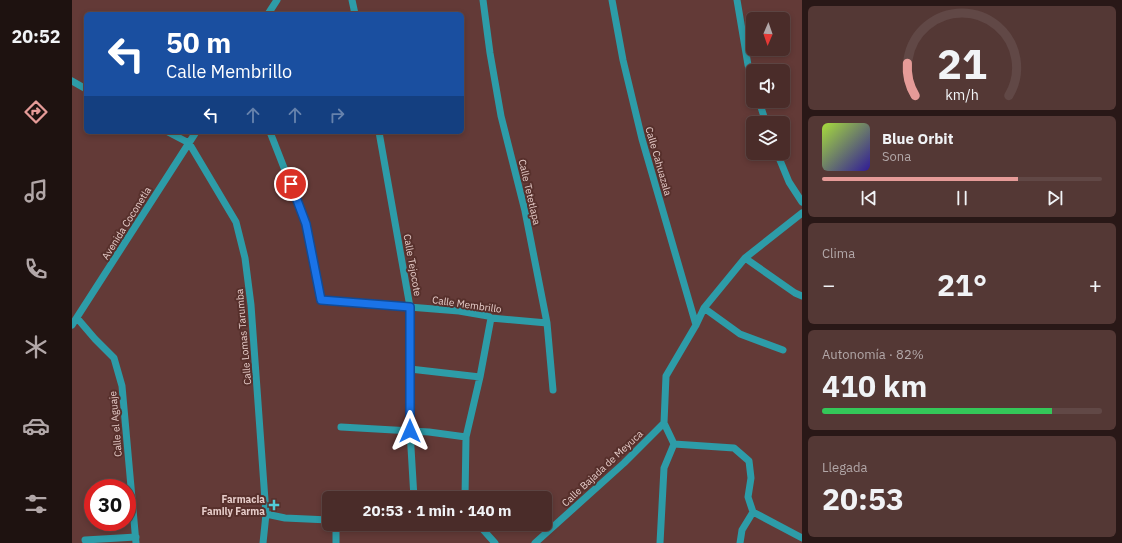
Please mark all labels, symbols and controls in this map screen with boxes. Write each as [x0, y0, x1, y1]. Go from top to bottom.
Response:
north arrow [746, 12, 790, 56]
map controls [746, 12, 790, 160]
text: 50 m [166, 24, 231, 61]
text: 20:52 [11, 25, 61, 48]
icon: left [100, 28, 152, 80]
text: 21 [937, 36, 987, 90]
text: Calle Membrillo [166, 60, 292, 83]
button: sound [746, 64, 790, 108]
text: km/h [945, 85, 979, 104]
icon: directions [22, 98, 50, 126]
icon: left [200, 104, 222, 126]
icon: ahead [242, 104, 264, 126]
icon: ahead [284, 104, 306, 126]
icon: right [326, 104, 348, 126]
button: layers [746, 116, 790, 160]
street label: Calle Cahuazala [642, 125, 675, 198]
text: Blue Orbit [882, 129, 953, 148]
text: Sona [882, 148, 911, 165]
street label: Calle Tetetlapa [516, 158, 544, 227]
pin [274, 167, 308, 201]
icon: arrive [280, 173, 302, 195]
icon: music [22, 177, 50, 205]
street label: Avenida Coconetla [99, 184, 154, 262]
icon: previous [858, 187, 880, 209]
icon: pause [951, 187, 973, 209]
icon: next [1044, 187, 1066, 209]
street label: Calle Tejocote [401, 233, 424, 298]
text: Clima [822, 245, 855, 262]
icon: phone [22, 255, 50, 283]
text: 21° [937, 265, 987, 304]
text: − [822, 270, 835, 299]
text: + [1089, 270, 1102, 299]
street label: Calle Lomas Tarumba [233, 288, 254, 385]
street label: Calle Membrillo [431, 293, 503, 316]
icon: climate [22, 333, 50, 361]
text: Autonomía · 82% [822, 346, 924, 363]
text: 410 km [822, 366, 927, 405]
street label: Calle el Aguaje [106, 390, 125, 457]
position arrow [389, 410, 431, 452]
icon: car [22, 412, 50, 440]
street label: Calle Bajada de Meyuca [559, 427, 646, 509]
text: Llegada [822, 459, 867, 476]
speed limit sign: 30 [84, 479, 136, 531]
text: 20:53 [822, 479, 904, 518]
icon: filters [22, 490, 50, 518]
place label: Farmacia Family Farma [202, 493, 265, 518]
marker: Farmacia Family Farma [268, 499, 280, 511]
text: 20:53 · 1 min · 140 m [363, 501, 511, 520]

